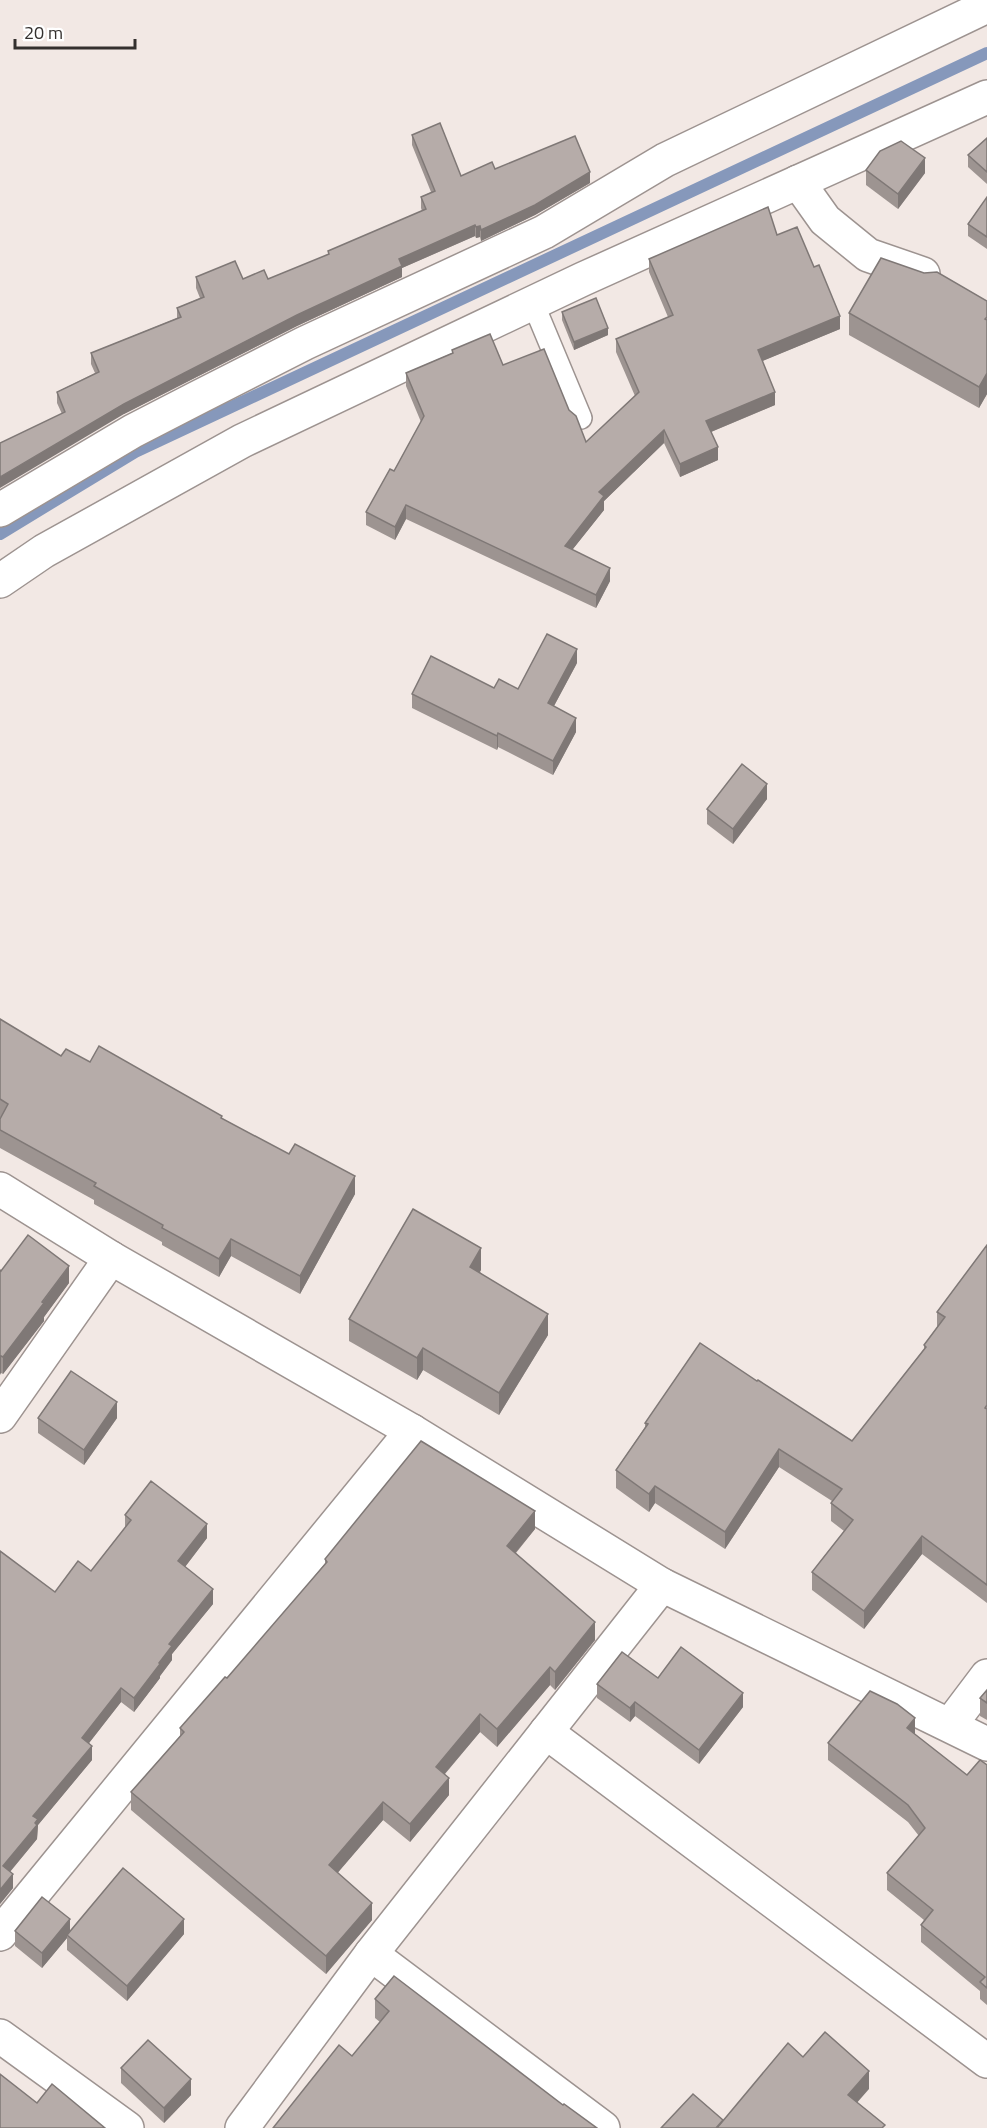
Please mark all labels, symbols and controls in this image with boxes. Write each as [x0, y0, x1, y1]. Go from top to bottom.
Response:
scale bar [15, 12, 135, 50]
text: 20 m [24, 19, 63, 46]

